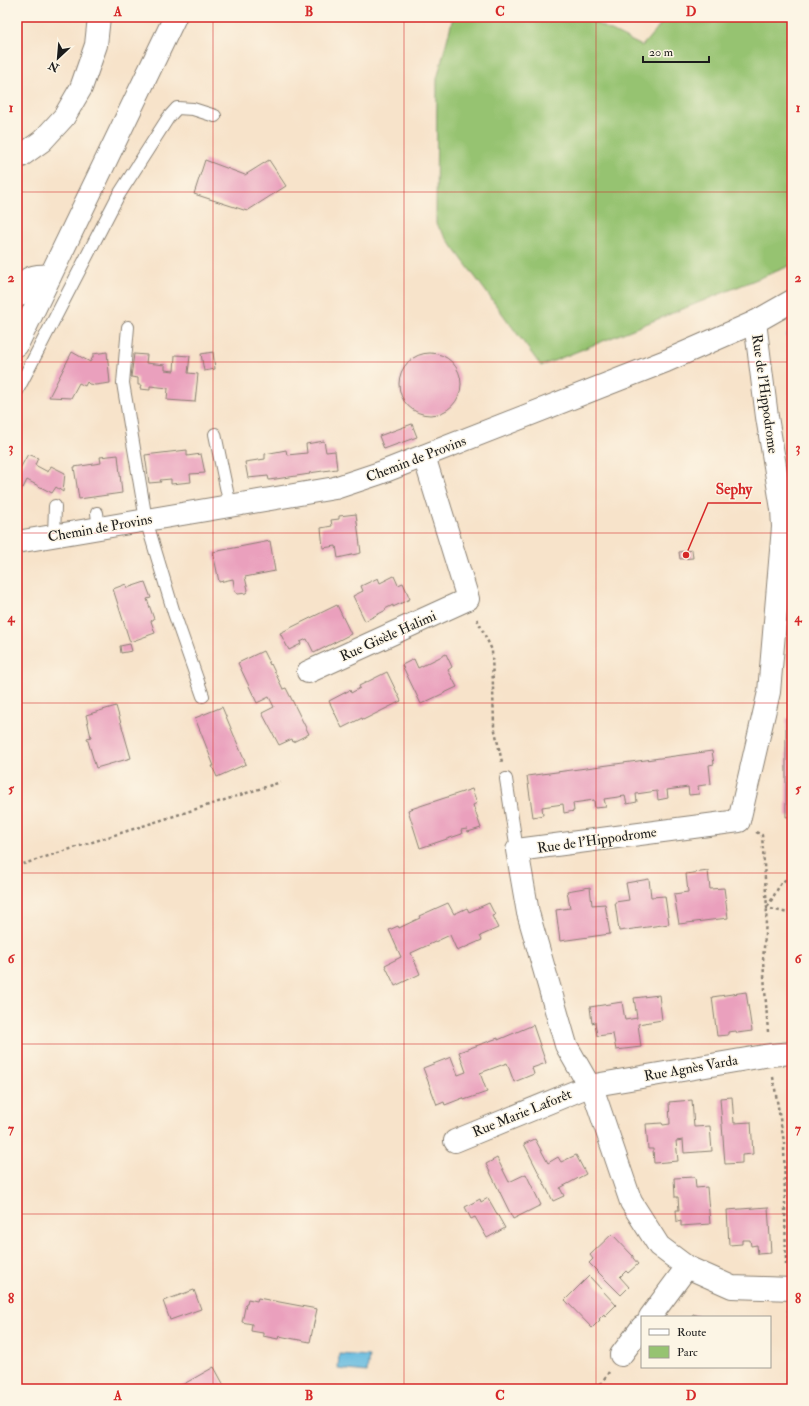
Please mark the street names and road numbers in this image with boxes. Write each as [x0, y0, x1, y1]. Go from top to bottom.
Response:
street label: Rue de l'Hippodrome [747, 333, 782, 455]
street label: Chemin de Provins [364, 432, 468, 486]
street label: Chemin de Provins [47, 510, 154, 546]
street label: Rue Gisèle Halimi [337, 607, 439, 665]
street label: Rue de l'Hippodrome [536, 823, 658, 858]
street label: Rue Agnès Varda [643, 1051, 739, 1085]
street label: Rue Marie Laforêt [470, 1085, 575, 1141]

